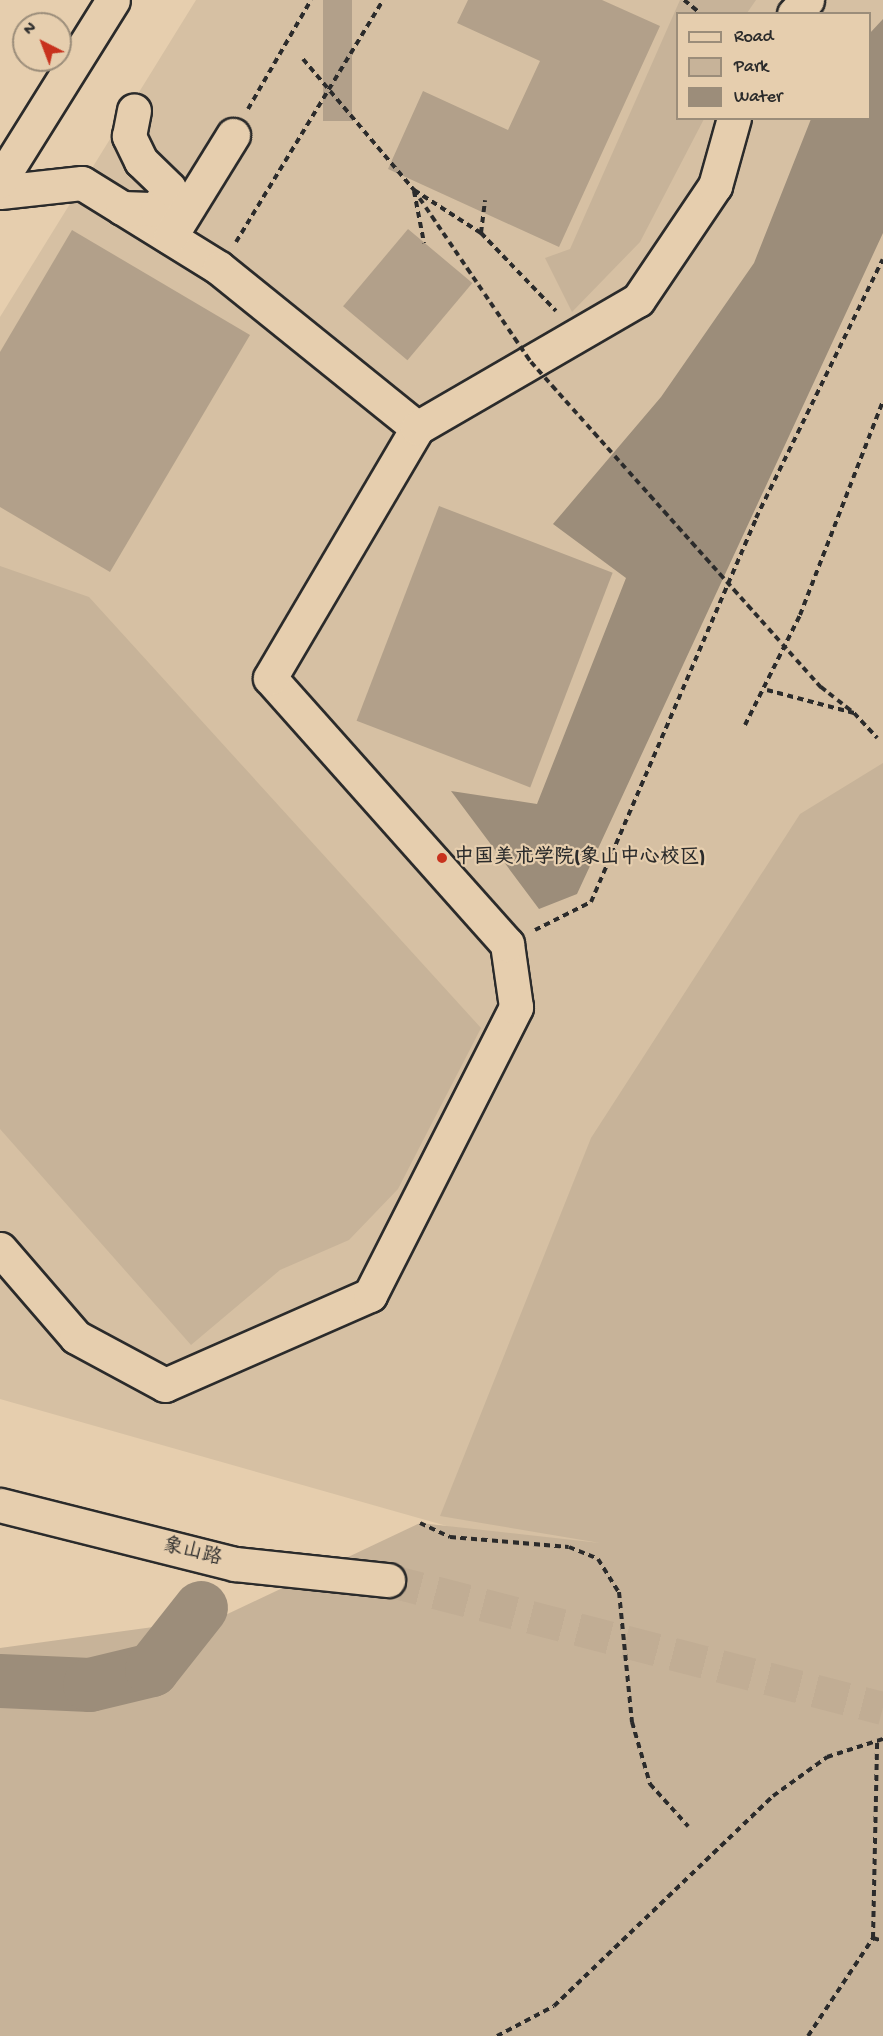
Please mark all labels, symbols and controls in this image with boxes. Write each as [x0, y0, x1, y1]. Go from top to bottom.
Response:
north arrow [12, 12, 72, 72]
legend [676, 12, 871, 120]
text: N [21, 19, 41, 40]
text: Road [734, 27, 773, 48]
text: Park [734, 57, 768, 78]
text: Water [734, 87, 782, 108]
place label: 中国美术学院(象山中心校区) [454, 846, 705, 870]
marker: 中国美术学院(象山中心校区) [435, 851, 449, 865]
street label: 象山路 [160, 1534, 224, 1572]

